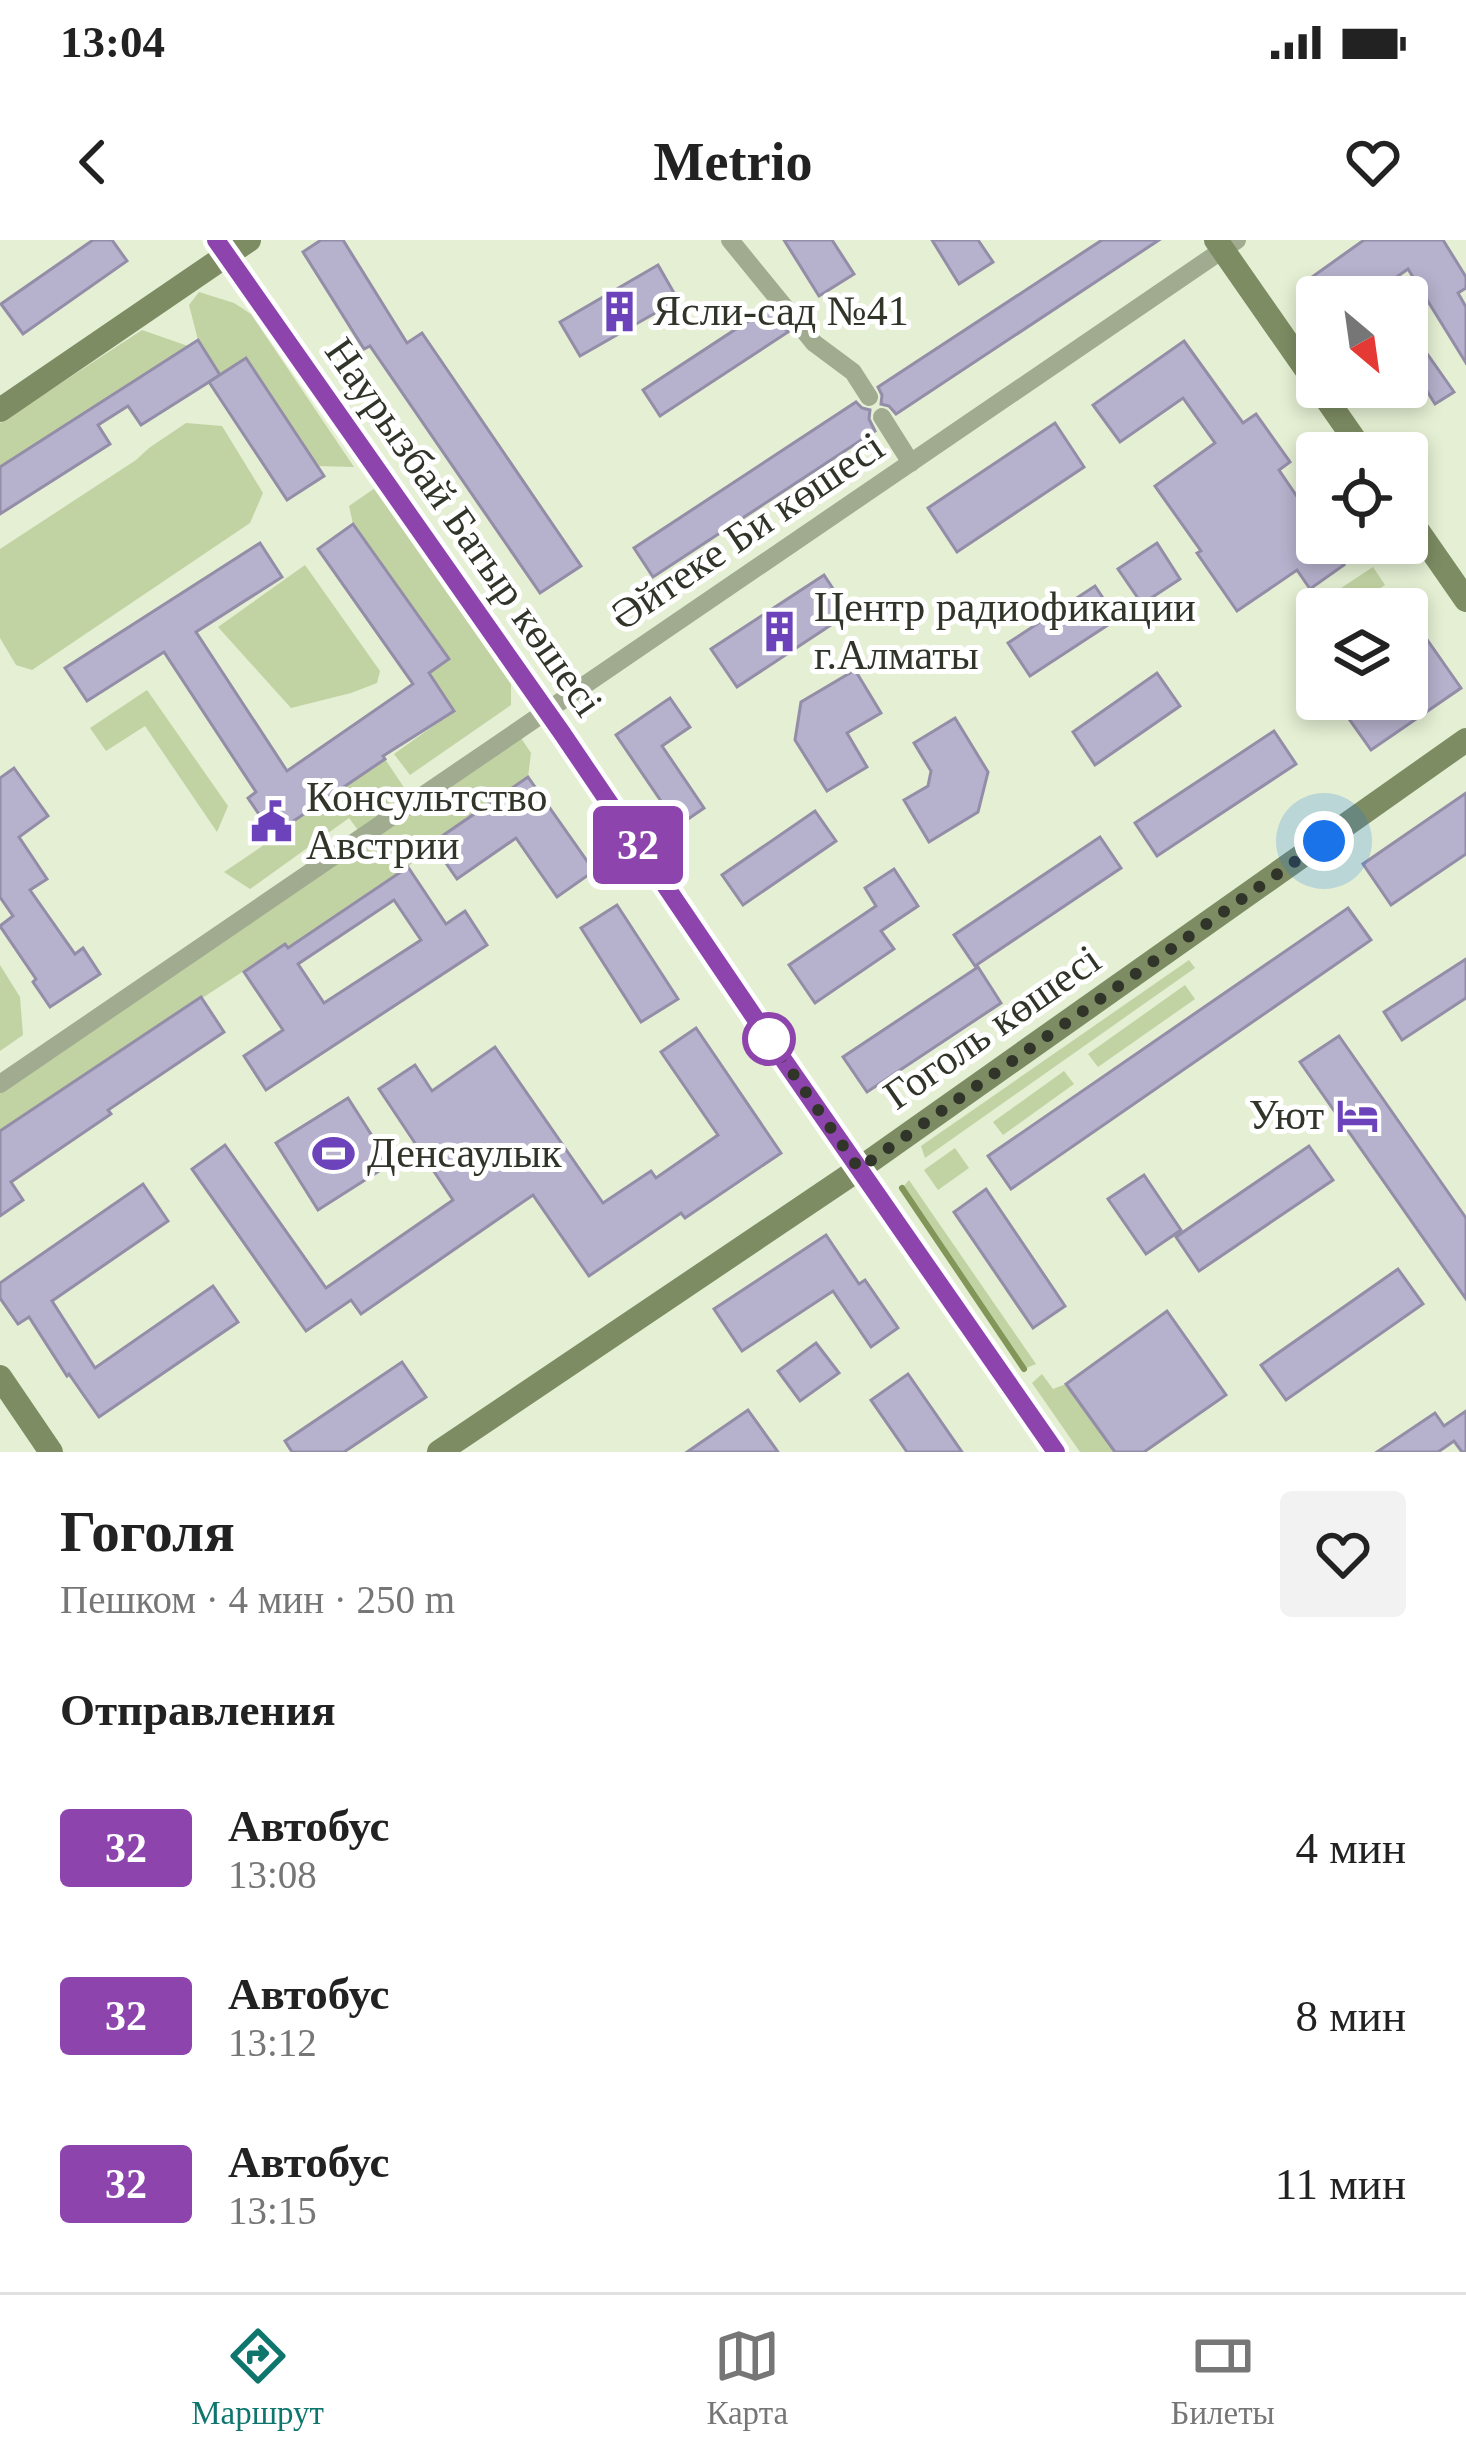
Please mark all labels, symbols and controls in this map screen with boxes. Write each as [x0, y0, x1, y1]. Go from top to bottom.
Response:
text: 13:04 [60, 17, 165, 67]
icon: back [60, 129, 126, 195]
icon: heart [1340, 129, 1406, 195]
text: Metrio [654, 132, 812, 192]
north arrow [1296, 276, 1428, 408]
map controls [1296, 276, 1428, 720]
building icon: Ясли-сад №41 [596, 288, 642, 334]
place label: Ясли-сад №41 [653, 288, 909, 334]
street label: Наурызбай Батыр көшесі [316, 329, 612, 725]
street label: Әйтеке Би көшесі [602, 423, 892, 639]
button: locate [1296, 432, 1428, 564]
place label: Центр радиофикации г.Алматы [814, 584, 1196, 678]
button: layers [1296, 588, 1428, 720]
building icon: Центр радиофикации г.Алматы [757, 608, 803, 654]
place label: Консультство Австрии [306, 774, 548, 868]
public building icon: Консультство Австрии [249, 798, 295, 844]
line badge: 32 [584, 806, 692, 884]
your location [1294, 811, 1354, 871]
text: 32 [617, 822, 659, 868]
street label: Гоголь көшесі [875, 936, 1109, 1118]
unlabelled marker [744, 1014, 794, 1064]
place label: Уют [1249, 1092, 1324, 1138]
hotel icon: Уют [1335, 1092, 1381, 1138]
sports icon: Денсаулык [310, 1130, 356, 1176]
place label: Денсаулык [367, 1130, 562, 1176]
button: heart [1280, 1491, 1406, 1617]
text: Гоголя [60, 1500, 235, 1563]
text: Пешком · 4 мин · 250 m [60, 1578, 455, 1621]
text: Отправления [60, 1685, 336, 1735]
text: Автобус [228, 1801, 390, 1851]
text: 4 мин [1296, 1823, 1406, 1873]
text: 32 [105, 1825, 147, 1871]
text: 13:08 [228, 1853, 317, 1896]
text: Автобус [228, 1969, 390, 2019]
text: 8 мин [1296, 1991, 1406, 2041]
text: 32 [105, 1993, 147, 2039]
text: 13:12 [228, 2021, 317, 2064]
text: Автобус [228, 2137, 390, 2187]
text: 11 мин [1275, 2159, 1406, 2209]
text: 32 [105, 2161, 147, 2207]
text: 13:15 [228, 2189, 317, 2232]
tab: Маршрут [191, 2323, 324, 2432]
tab: Карта [706, 2323, 788, 2432]
tab: Билеты [1170, 2323, 1275, 2432]

